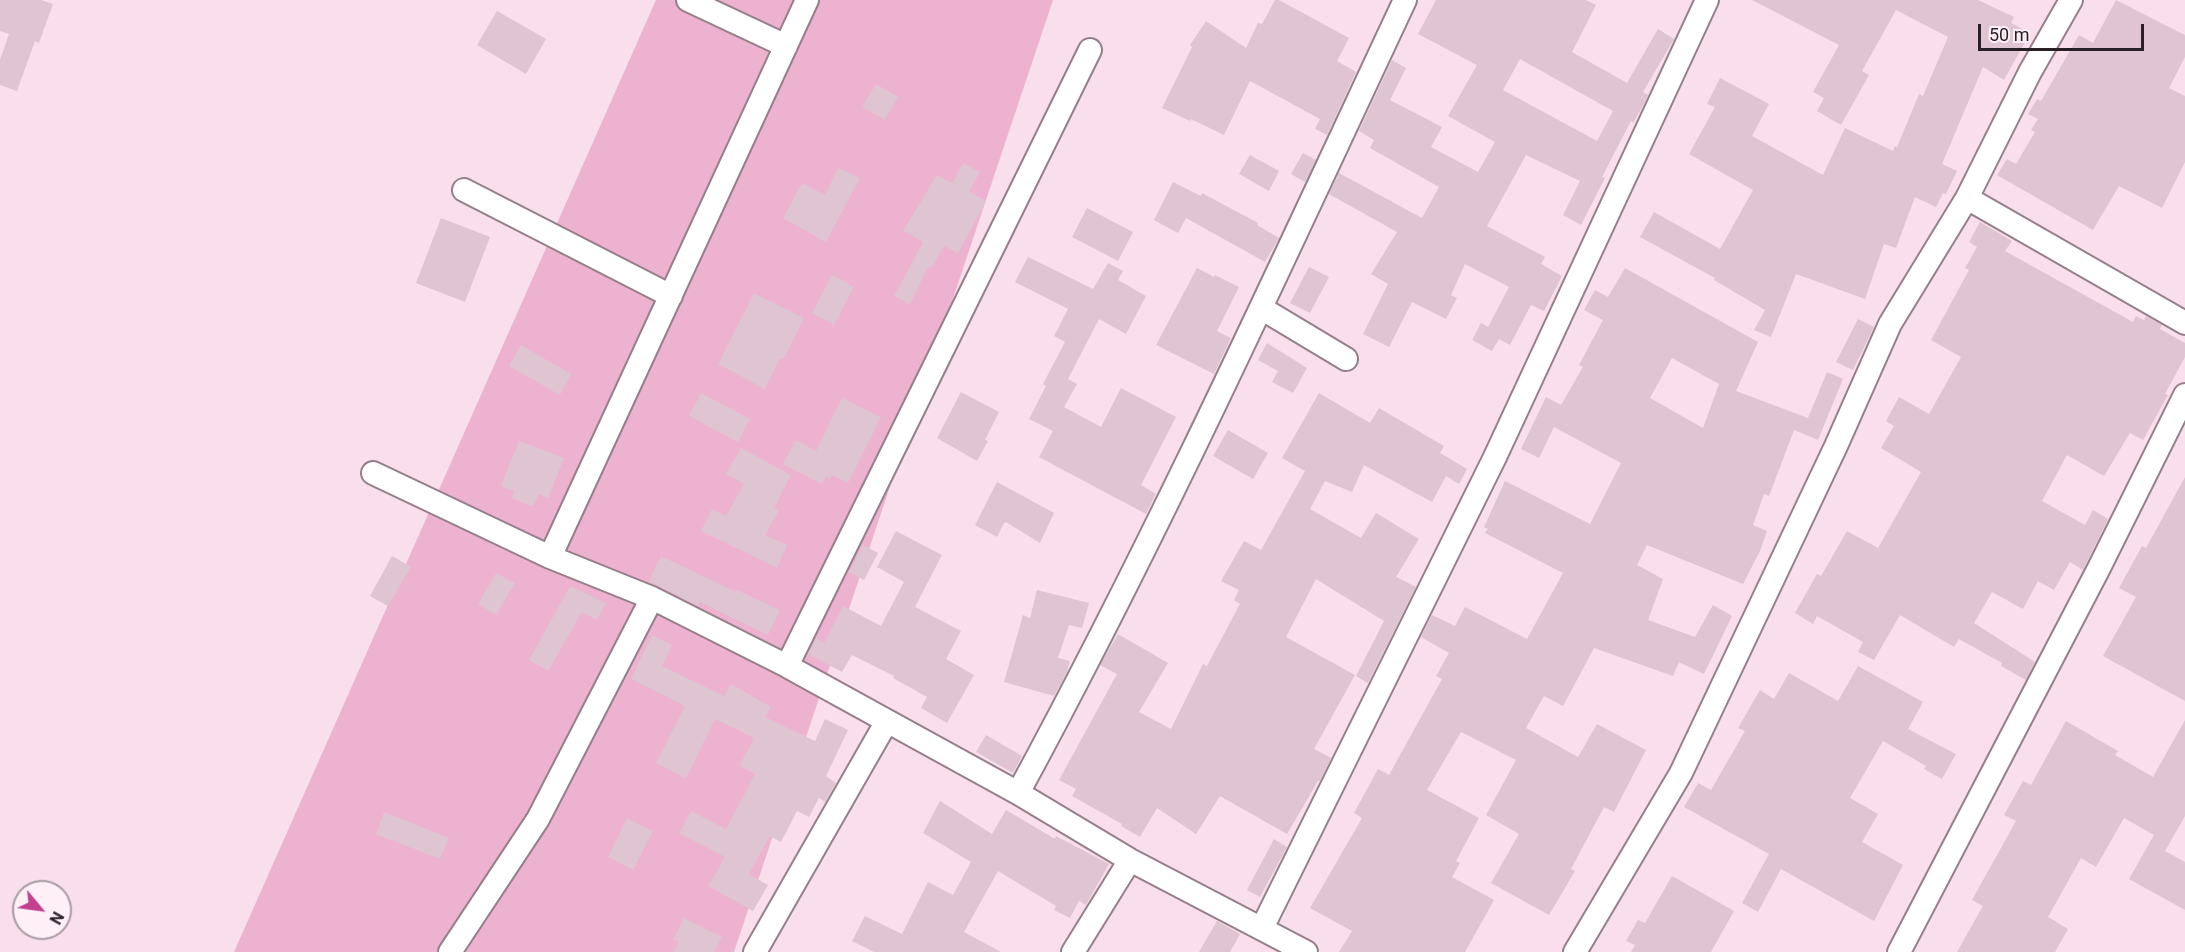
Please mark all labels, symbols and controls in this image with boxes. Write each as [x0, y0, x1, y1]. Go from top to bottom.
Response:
scale bar [1981, 12, 2148, 50]
text: 50 m [1989, 24, 2029, 45]
north arrow [12, 880, 72, 940]
text: N [45, 908, 67, 928]

